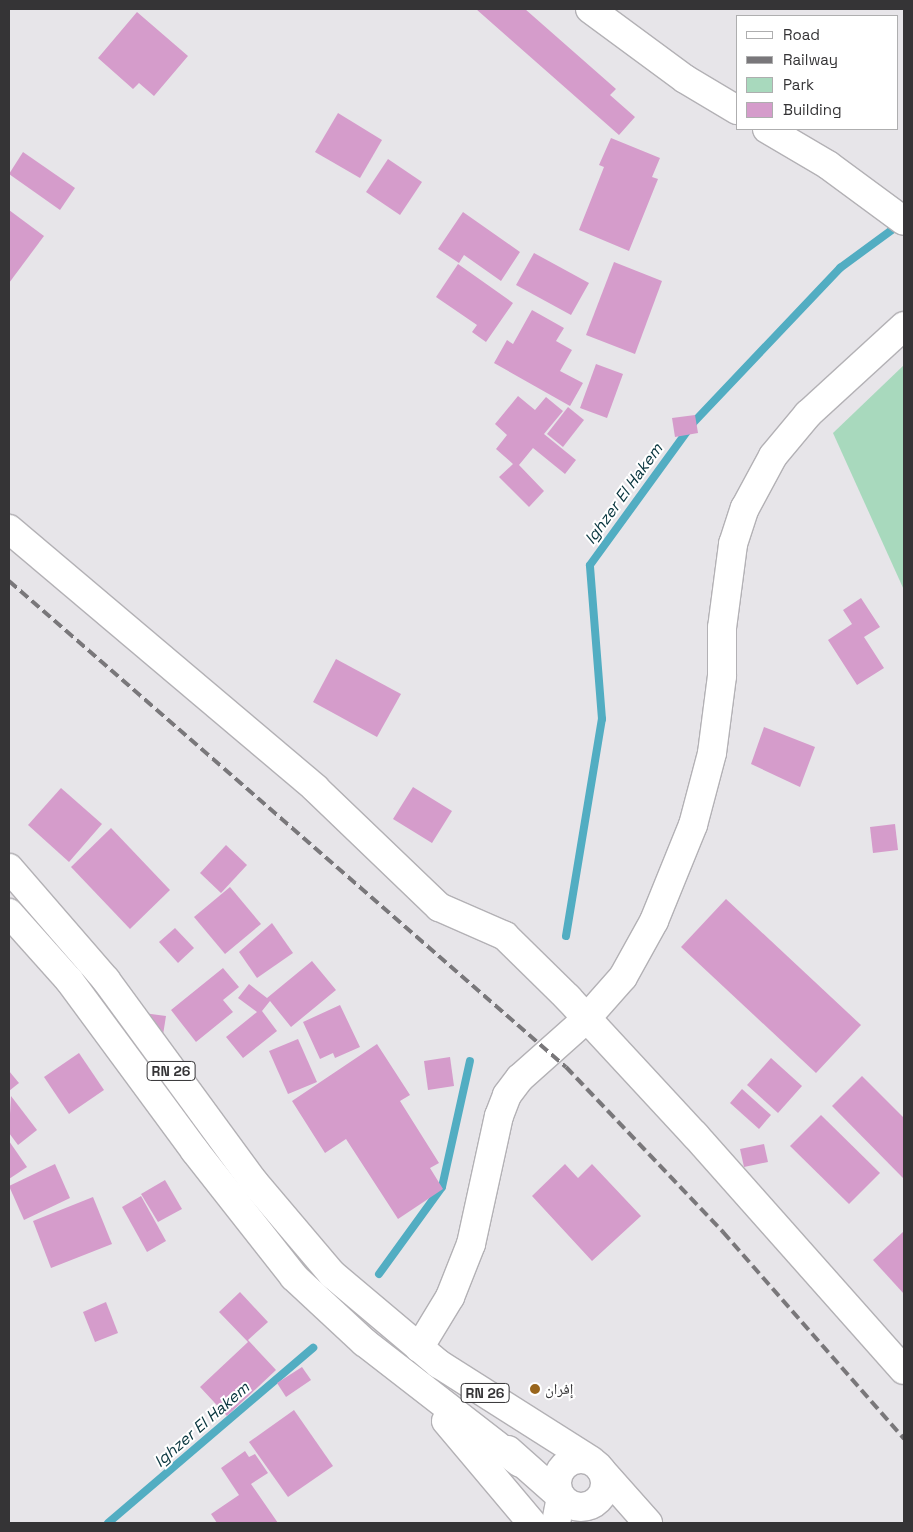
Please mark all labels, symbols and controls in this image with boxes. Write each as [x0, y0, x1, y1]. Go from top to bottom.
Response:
legend [736, 15, 898, 130]
text: Road [783, 25, 820, 44]
text: Railway [783, 50, 838, 69]
text: Park [783, 75, 814, 94]
text: Building [783, 100, 842, 119]
water label: Ighzer El Hakem [581, 440, 667, 548]
road number: RN 26 [146, 1060, 196, 1082]
water label: Ighzer El Hakem [151, 1378, 253, 1472]
place label: إفران [545, 1380, 573, 1398]
road number: RN 26 [460, 1382, 510, 1405]
marker: إفران [529, 1383, 541, 1395]

